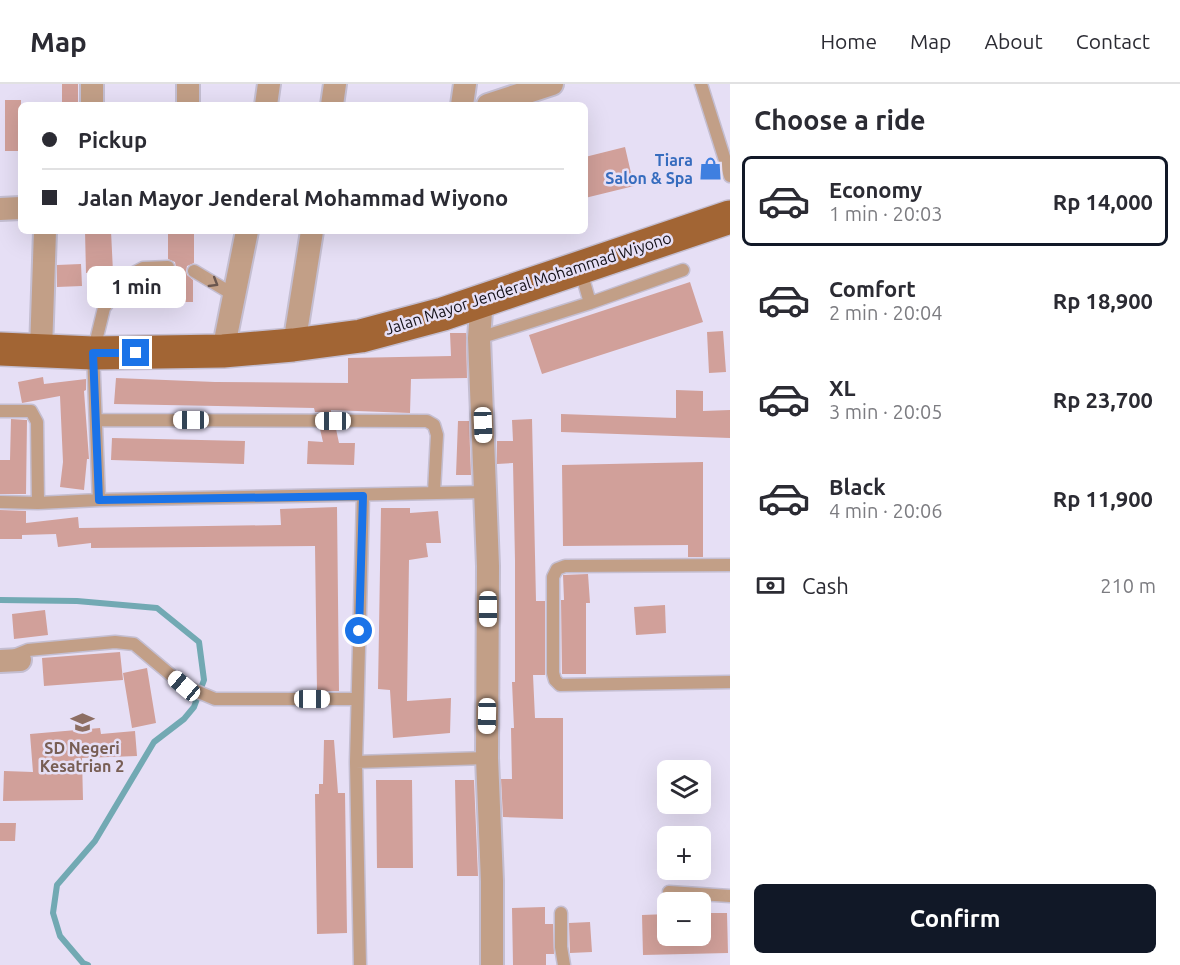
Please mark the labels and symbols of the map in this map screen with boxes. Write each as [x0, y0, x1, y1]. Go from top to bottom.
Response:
place label: Tiara Salon & Spa [605, 151, 693, 187]
shop icon: Tiara Salon & Spa [698, 156, 724, 182]
street label: Jalan Mayor Jenderal Mohammad Wiyono [382, 228, 674, 338]
callout: 1 min [86, 266, 186, 308]
one-way arrow [208, 275, 218, 287]
route end [122, 339, 149, 366]
car [473, 407, 493, 443]
car [173, 411, 209, 429]
car [315, 412, 351, 430]
car [479, 591, 497, 627]
route start [345, 617, 372, 644]
car [164, 668, 204, 704]
car [294, 690, 330, 708]
car [478, 698, 496, 734]
school or university icon: SD Negeri Kesatrian 2 [69, 710, 95, 736]
place label: SD Negeri Kesatrian 2 [40, 739, 124, 775]

